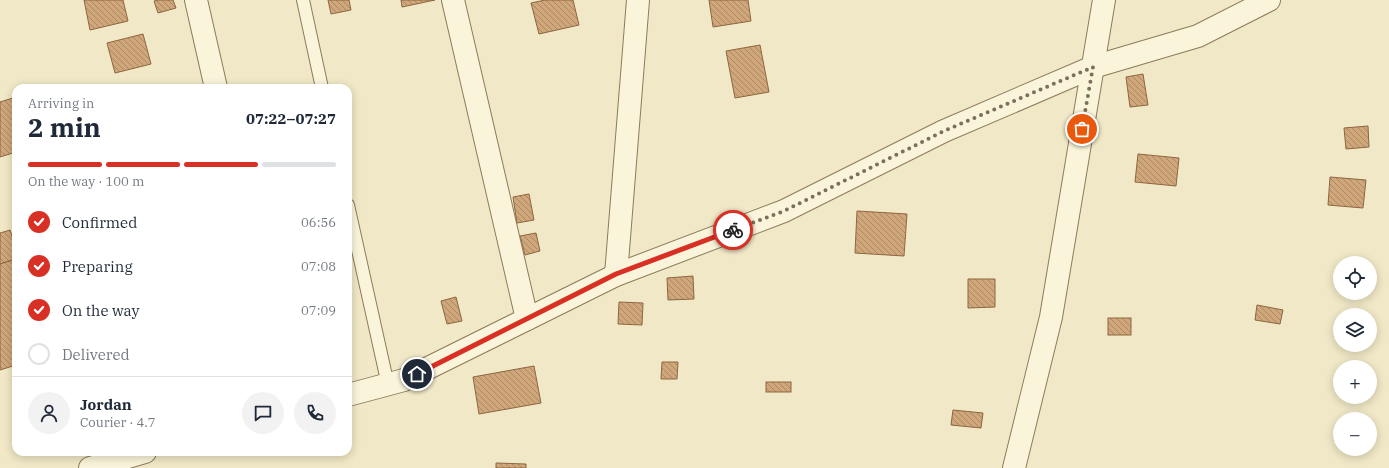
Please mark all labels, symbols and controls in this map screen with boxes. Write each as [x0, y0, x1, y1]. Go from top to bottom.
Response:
text: Arriving in [28, 95, 94, 112]
text: 07:22–07:27 [246, 109, 336, 128]
text: 2 min [28, 110, 101, 144]
pin [1065, 112, 1099, 146]
icon: bag [1071, 118, 1093, 140]
text: On the way · 100 m [28, 173, 144, 190]
courier [713, 210, 753, 250]
icon: check [28, 211, 50, 233]
text: Confirmed [62, 213, 137, 232]
text: 06:56 [301, 214, 336, 231]
icon: bike [722, 219, 744, 241]
icon: check [28, 255, 50, 277]
map controls [1333, 256, 1377, 456]
button: locate [1333, 256, 1377, 300]
text: Preparing [62, 257, 133, 276]
text: 07:08 [301, 258, 336, 275]
icon: check [28, 299, 50, 321]
text: On the way [62, 301, 140, 320]
text: 07:09 [301, 302, 336, 319]
button: layers [1333, 308, 1377, 352]
text: Delivered [62, 345, 130, 364]
pin [400, 357, 434, 391]
button: + [1333, 360, 1377, 404]
icon: home [406, 363, 428, 385]
button: person [28, 392, 70, 434]
button: chat [242, 392, 284, 434]
button: phone [294, 392, 336, 434]
text: Jordan [80, 395, 132, 414]
button: − [1333, 412, 1377, 456]
text: Courier · 4.7 [80, 414, 156, 431]

